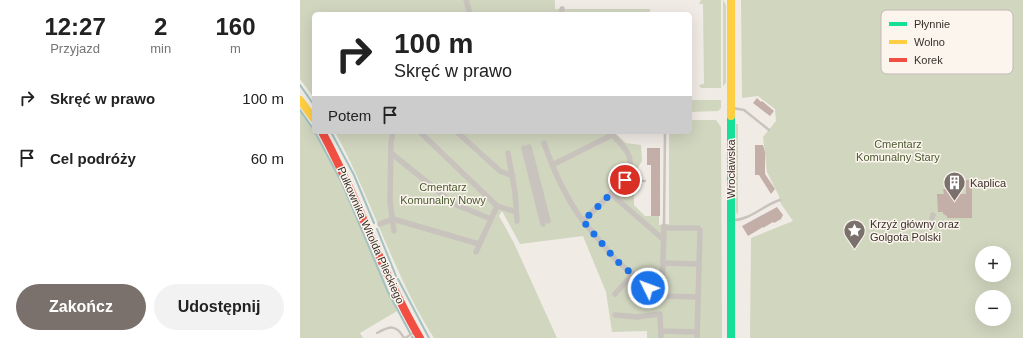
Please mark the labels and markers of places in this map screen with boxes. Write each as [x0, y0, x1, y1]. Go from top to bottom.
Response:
pin [608, 163, 642, 197]
building icon: Kaplica [942, 170, 968, 203]
place label: Kaplica [970, 177, 1007, 189]
place icon: Krzyż główny oraz Golgota Polski [841, 217, 867, 250]
place label: Krzyż główny oraz Golgota Polski [870, 218, 959, 243]

